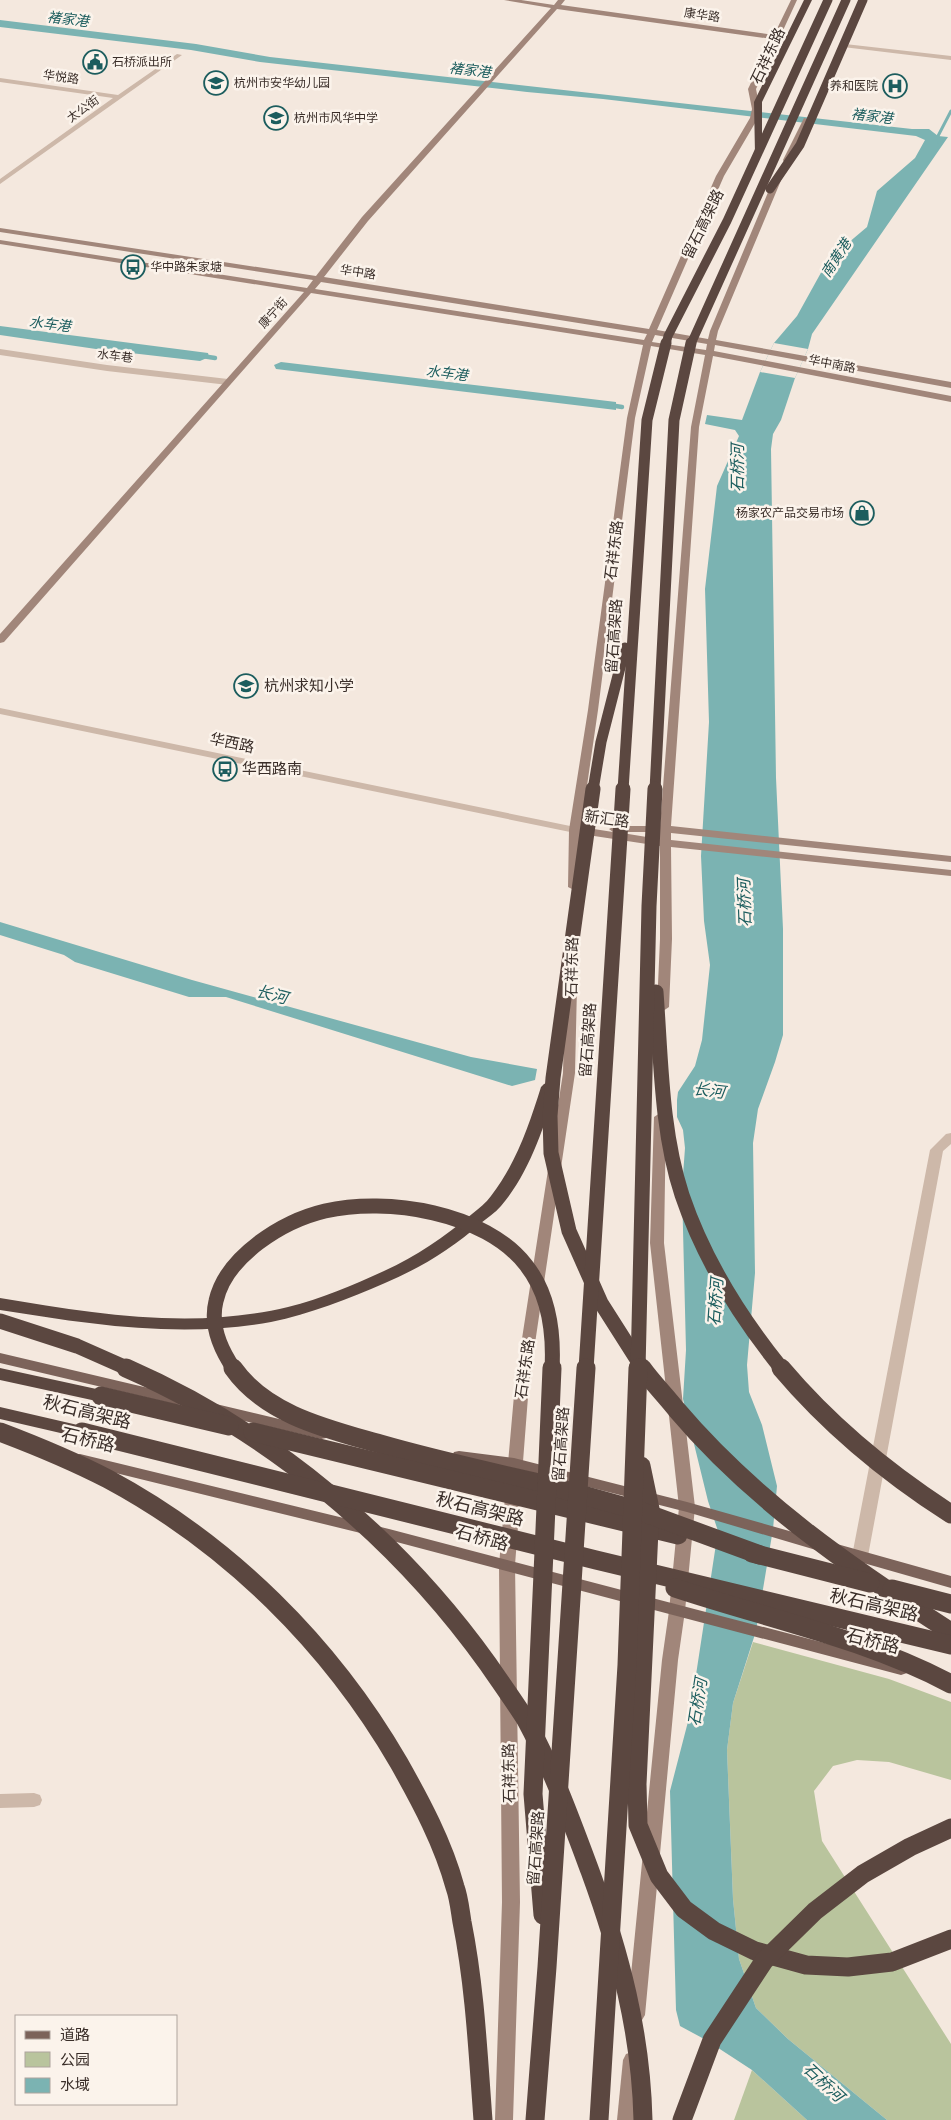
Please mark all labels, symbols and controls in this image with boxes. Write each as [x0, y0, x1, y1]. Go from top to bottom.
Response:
street label: 康华路 [683, 5, 721, 24]
water label: 褚家港 [46, 8, 92, 30]
street label: 石祥东路 [746, 25, 788, 87]
public building icon: 石桥派出所 [82, 49, 108, 75]
place label: 石桥派出所 [112, 54, 172, 69]
water label: 褚家港 [448, 59, 494, 81]
street label: 华悦路 [42, 67, 80, 86]
school or university icon: 杭州市安华幼儿园 [203, 70, 229, 96]
hospital icon: 养和医院 [882, 73, 908, 99]
place label: 杭州市安华幼儿园 [234, 75, 330, 90]
place label: 养和医院 [830, 78, 878, 93]
street label: 太公街 [64, 92, 102, 125]
school or university icon: 杭州市风华中学 [263, 105, 289, 131]
water label: 褚家港 [850, 105, 896, 127]
place label: 杭州市风华中学 [294, 110, 378, 125]
street label: 留石高架路 [678, 186, 727, 261]
water label: 南黄港 [817, 234, 855, 280]
bus stop icon: 华中路朱家塘 [120, 254, 146, 280]
place label: 华中路朱家塘 [150, 259, 222, 274]
street label: 华中路 [339, 261, 377, 282]
street label: 康宁街 [255, 294, 290, 331]
water label: 水车港 [28, 313, 74, 335]
street label: 水车巷 [96, 346, 134, 365]
street label: 华中南路 [807, 352, 857, 375]
water label: 水车港 [425, 362, 471, 384]
water label: 石桥河 [727, 441, 746, 492]
shop icon: 杨家农产品交易市场 [849, 500, 875, 526]
place label: 杨家农产品交易市场 [736, 505, 844, 520]
street label: 石祥东路 [600, 519, 626, 581]
street label: 留石高架路 [601, 598, 625, 674]
school or university icon: 杭州求知小学 [233, 673, 259, 699]
place label: 杭州求知小学 [264, 676, 354, 694]
street label: 华西路 [208, 729, 256, 756]
bus stop icon: 华西路南 [212, 756, 238, 782]
place label: 华西路南 [242, 759, 302, 777]
street label: 新汇路 [584, 806, 631, 830]
water label: 石桥河 [733, 876, 754, 927]
street label: 石祥东路 [561, 937, 581, 997]
water label: 长河 [254, 980, 293, 1008]
street label: 留石高架路 [575, 1002, 599, 1078]
water label: 长河 [692, 1078, 729, 1101]
water label: 石桥河 [703, 1274, 726, 1327]
street label: 石祥东路 [511, 1338, 537, 1400]
street label: 秋石高架路 [41, 1389, 134, 1433]
street label: 留石高架路 [548, 1406, 572, 1482]
street label: 石桥路 [59, 1422, 117, 1456]
street label: 秋石高架路 [434, 1486, 527, 1530]
street label: 石桥路 [453, 1519, 511, 1555]
street label: 秋石高架路 [828, 1583, 921, 1625]
street label: 石桥路 [844, 1623, 902, 1657]
water label: 石桥河 [683, 1674, 710, 1727]
street label: 石祥东路 [498, 1743, 518, 1803]
street label: 留石高架路 [523, 1810, 547, 1886]
legend [15, 2015, 178, 2105]
text: 道路 [60, 2025, 90, 2043]
text: 公园 [60, 2050, 90, 2068]
water label: 石桥河 [800, 2058, 851, 2107]
text: 水域 [60, 2075, 90, 2093]

